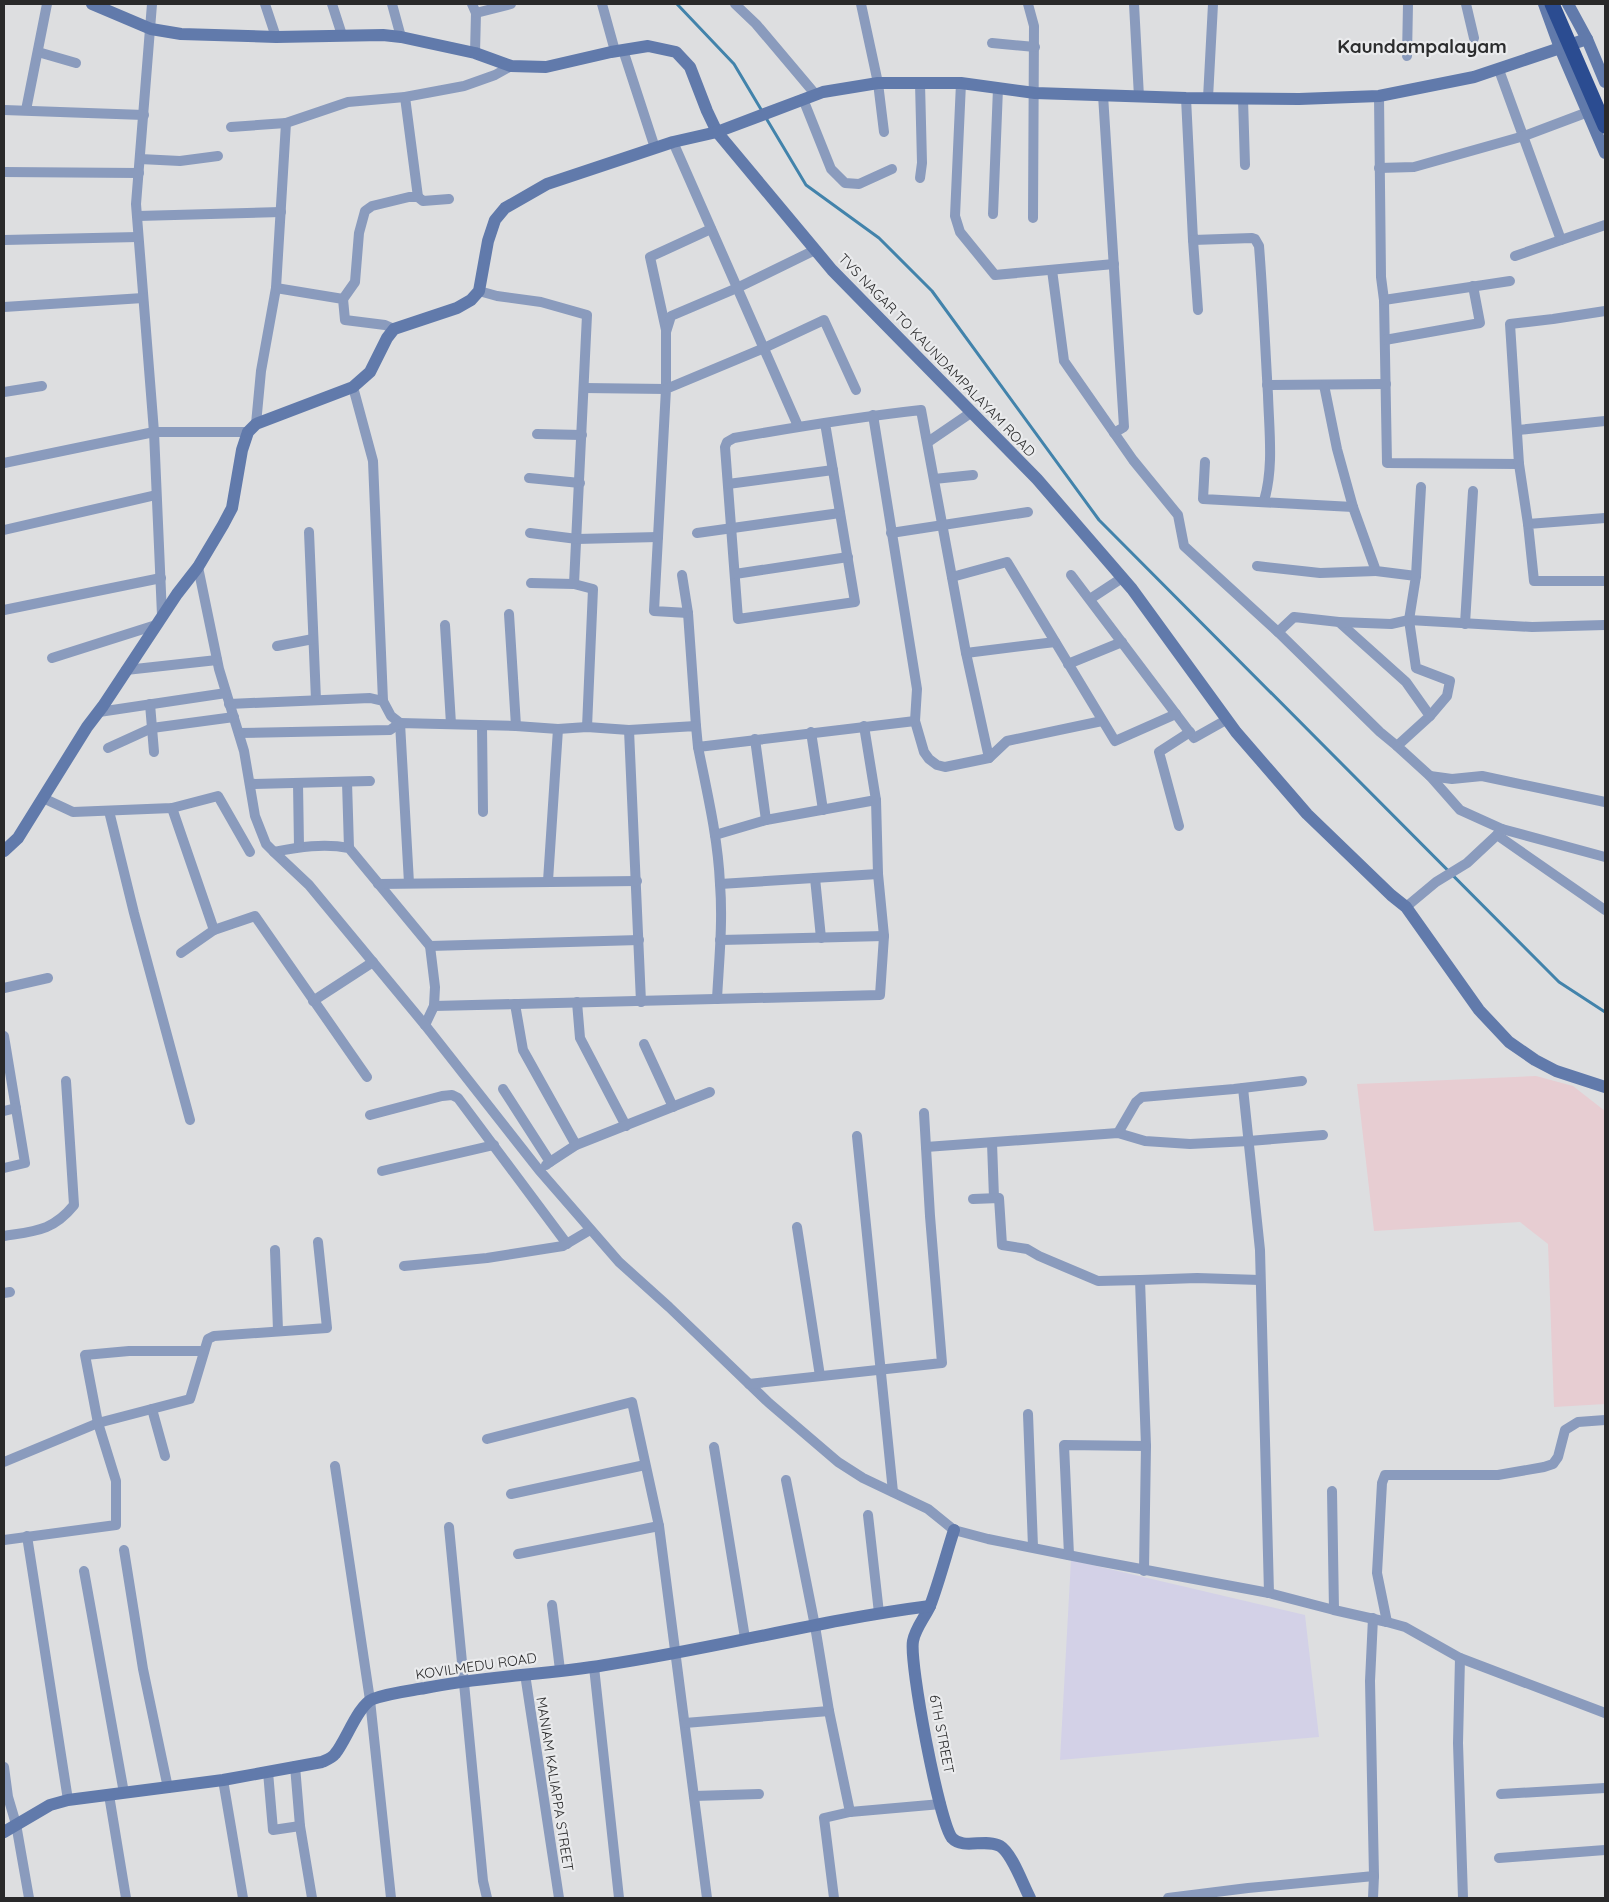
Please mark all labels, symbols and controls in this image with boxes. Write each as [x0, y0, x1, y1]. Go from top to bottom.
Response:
district label: Kaundampalayam [1337, 34, 1507, 58]
street label: TVS NAGAR TO KAUNDAMPALAYAM ROAD [835, 249, 1039, 461]
street label: KOVILMEDU ROAD [414, 1649, 538, 1683]
street label: 6TH STREET [926, 1693, 958, 1775]
street label: MANIAM KALIAPPA STREET [532, 1695, 578, 1873]

